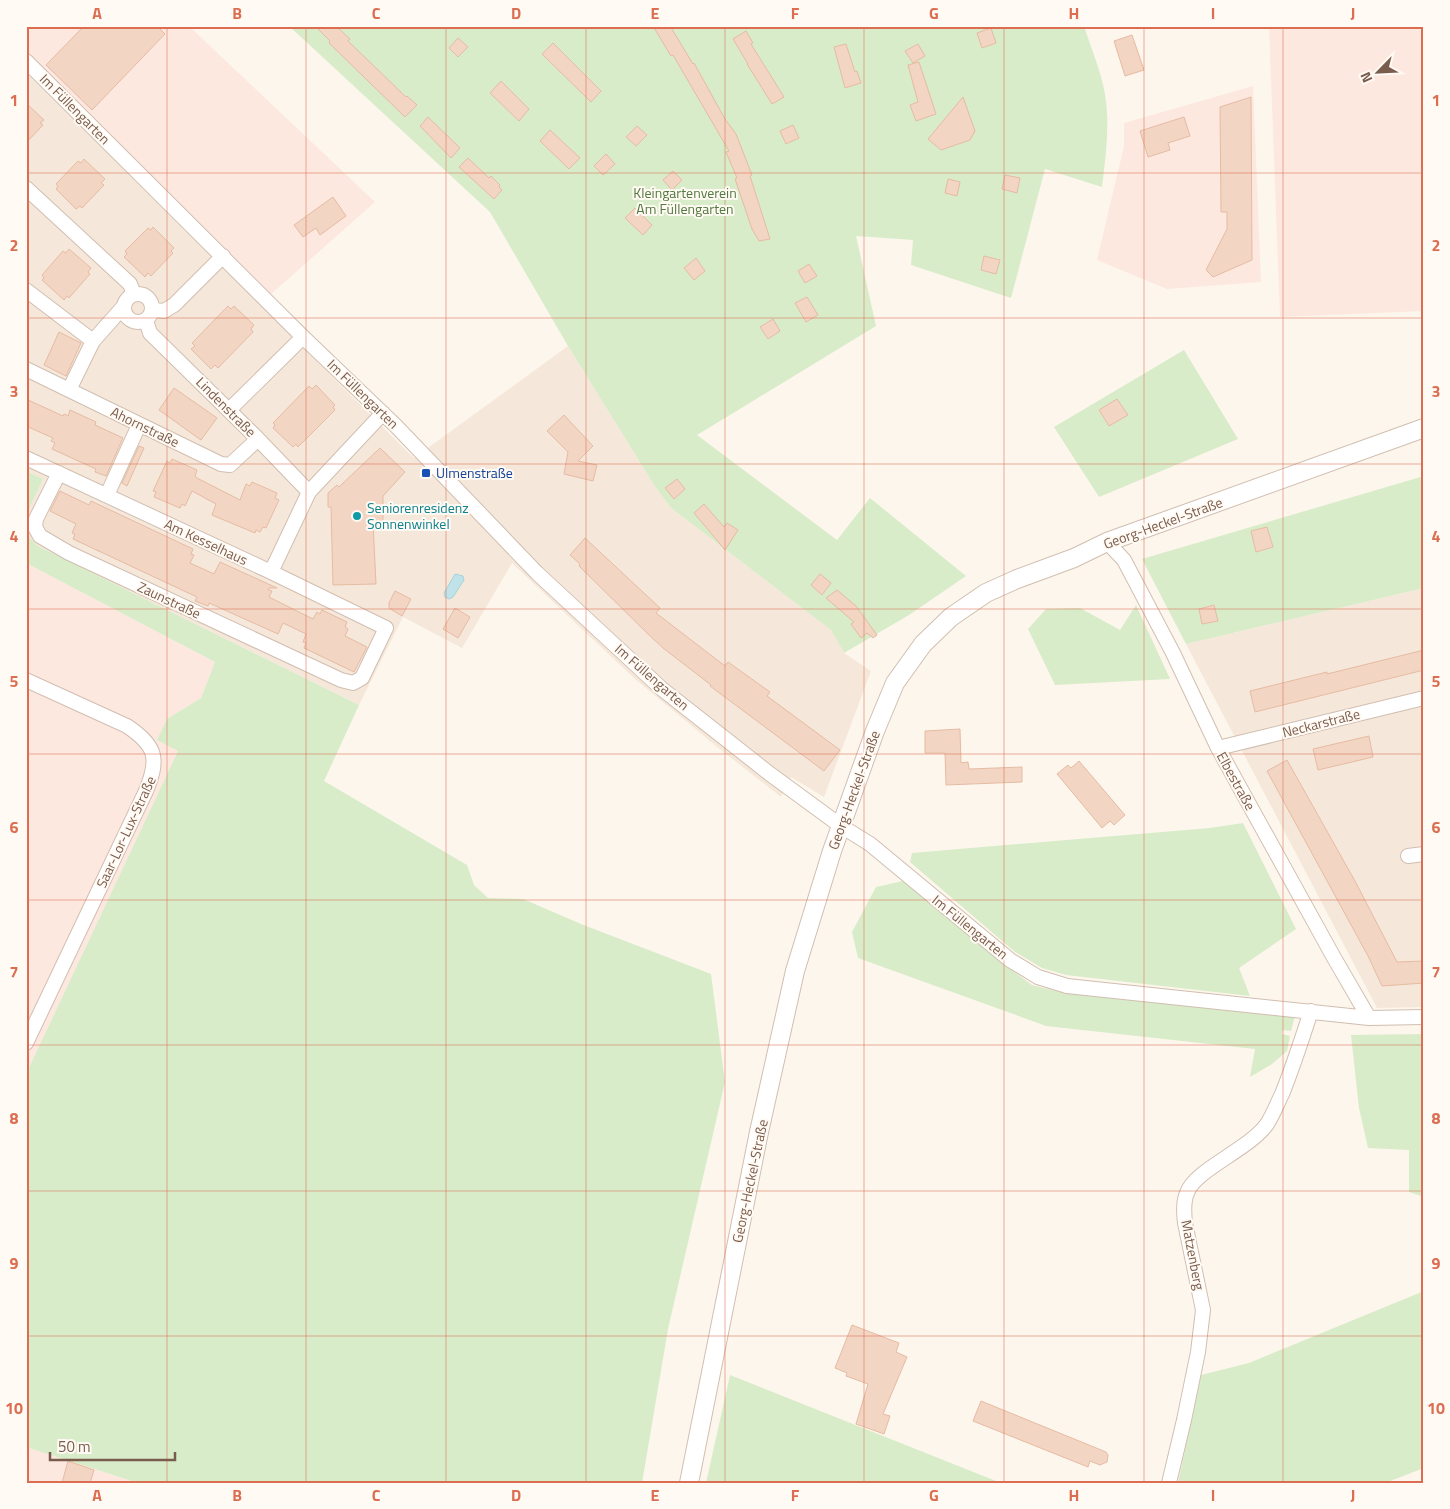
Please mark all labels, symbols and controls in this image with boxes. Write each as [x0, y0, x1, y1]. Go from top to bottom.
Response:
text: A [92, 1, 102, 25]
text: B [232, 1, 242, 25]
text: C [372, 1, 381, 25]
text: D [511, 1, 521, 25]
text: E [651, 1, 660, 25]
text: F [791, 1, 800, 25]
text: G [929, 1, 939, 25]
text: H [1069, 1, 1079, 25]
text: I [1211, 1, 1215, 25]
text: J [1351, 1, 1355, 25]
north arrow [1352, 48, 1402, 98]
street label: Im Füllengarten [35, 69, 115, 149]
text: N [1354, 69, 1377, 86]
text: 1 [10, 88, 18, 112]
text: 1 [1432, 88, 1440, 112]
park label: Kleingartenverein Am Füllengarten [633, 182, 737, 219]
text: 2 [10, 233, 18, 257]
text: 2 [1432, 233, 1440, 257]
street label: Im Füllengarten [323, 354, 404, 433]
street label: Lindenstraße [191, 372, 261, 442]
text: 3 [10, 379, 18, 403]
text: 3 [1432, 379, 1440, 403]
street label: Ahornstraße [107, 401, 183, 452]
place label: Ulmenstraße [436, 462, 513, 483]
marker: Ulmenstraße [420, 467, 432, 479]
street label: Georg-Heckel-Straße [1100, 491, 1225, 554]
place label: Seniorenresidenz Sonnenwinkel [367, 497, 469, 534]
marker: Seniorenresidenz Sonnenwinkel [351, 510, 363, 522]
street label: Am Kesselhaus [161, 513, 251, 570]
text: 4 [10, 524, 19, 548]
text: 4 [1432, 524, 1441, 548]
street label: Zaunstraße [134, 576, 204, 623]
street label: Im Füllengarten [611, 638, 694, 715]
text: 5 [10, 669, 19, 693]
text: 5 [1432, 669, 1441, 693]
street label: Neckarstraße [1280, 703, 1362, 742]
street label: Georg-Heckel-Straße [822, 727, 885, 852]
street label: Elbestraße [1212, 748, 1261, 814]
street label: Saar-Lor-Lux-Straße [90, 772, 161, 891]
text: 6 [10, 815, 19, 839]
text: 6 [1432, 815, 1441, 839]
street label: Im Füllengarten [928, 889, 1013, 964]
text: 7 [10, 960, 18, 984]
text: 7 [1432, 960, 1440, 984]
text: 8 [10, 1106, 19, 1130]
text: 8 [1432, 1106, 1441, 1130]
street label: Georg-Heckel-Straße [726, 1117, 773, 1244]
street label: Matzenberg [1176, 1218, 1211, 1292]
text: 9 [10, 1251, 19, 1275]
text: 9 [1432, 1251, 1441, 1275]
text: 10 [5, 1396, 23, 1420]
text: 10 [1427, 1396, 1445, 1420]
scale bar [50, 1429, 175, 1461]
text: 50 m [58, 1435, 91, 1458]
text: A [92, 1483, 102, 1507]
text: B [232, 1483, 242, 1507]
text: C [372, 1483, 381, 1507]
text: D [511, 1483, 521, 1507]
text: E [651, 1483, 660, 1507]
text: F [791, 1483, 800, 1507]
text: G [929, 1483, 939, 1507]
text: H [1069, 1483, 1079, 1507]
text: I [1211, 1483, 1215, 1507]
text: J [1351, 1483, 1355, 1507]

